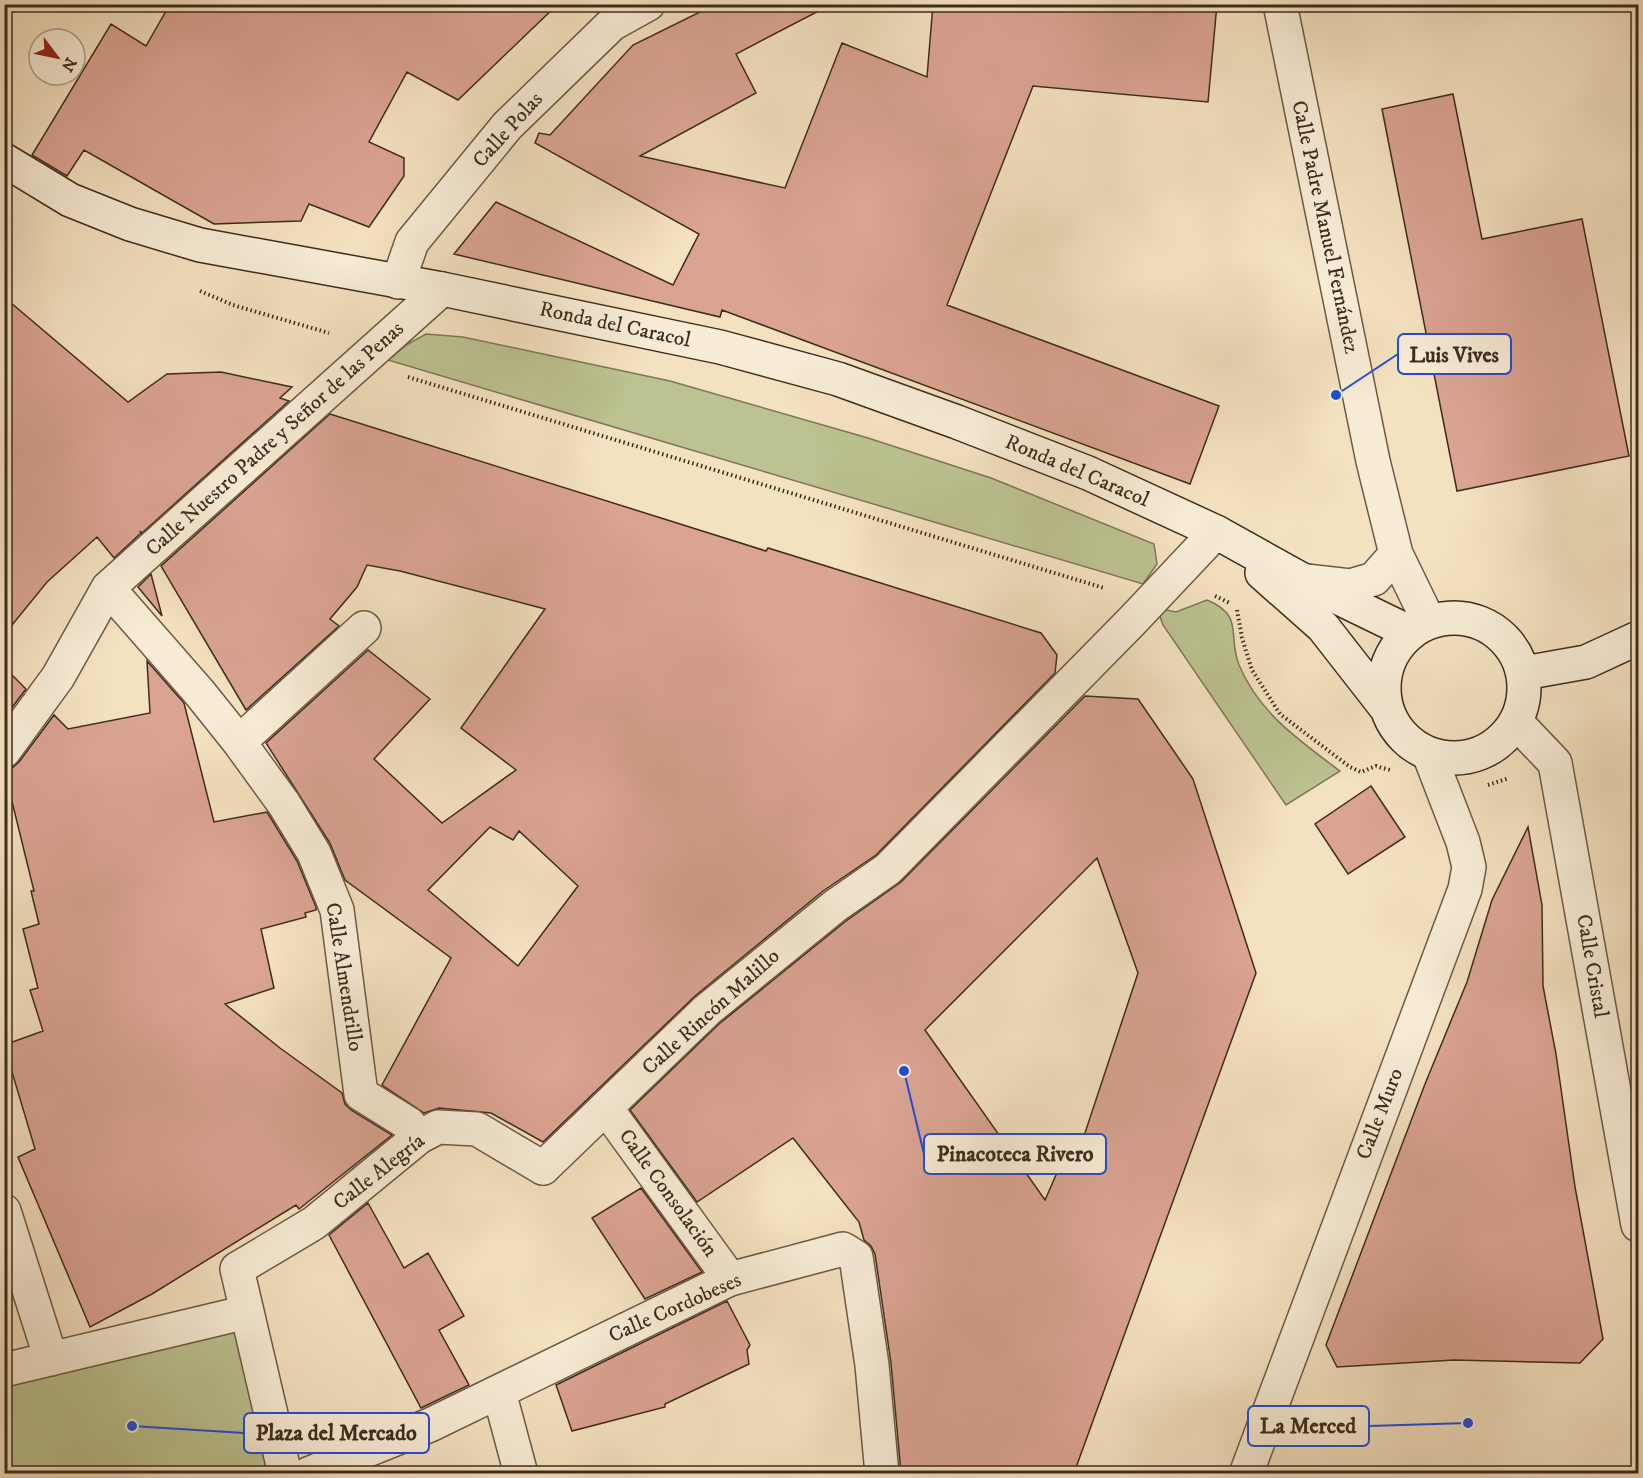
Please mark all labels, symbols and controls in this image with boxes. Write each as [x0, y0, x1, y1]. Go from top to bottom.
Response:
north arrow [27, 27, 87, 87]
text: N [57, 54, 81, 75]
street label: Calle Polas [467, 87, 549, 173]
street label: Calle Padre Manuel Fernández [1285, 98, 1365, 356]
street label: Ronda del Caracol [537, 296, 694, 354]
street label: Calle Nuestro Padre y Señor de las Penas [140, 316, 410, 562]
callout: Luis Vives [1398, 334, 1511, 374]
text: Luis Vives [1409, 342, 1500, 369]
street label: Ronda del Caracol [1001, 429, 1154, 513]
street label: Calle Almendrillo [319, 901, 369, 1053]
street label: Calle Cristal [1570, 912, 1614, 1020]
street label: Calle Rincón Malillo [637, 943, 785, 1081]
street label: Calle Muro [1351, 1065, 1409, 1163]
street label: Calle Consolación [613, 1124, 723, 1262]
street label: Calle Alegría [328, 1128, 430, 1216]
callout: Pinacoteca Rivero [924, 1134, 1106, 1174]
text: Pinacoteca Rivero [936, 1141, 1094, 1168]
street label: Calle Cordobeses [605, 1267, 745, 1349]
callout: La Merced [1248, 1406, 1369, 1446]
callout: Plaza del Mercado [244, 1413, 429, 1453]
text: La Merced [1260, 1413, 1357, 1440]
text: Plaza del Mercado [255, 1420, 417, 1447]

